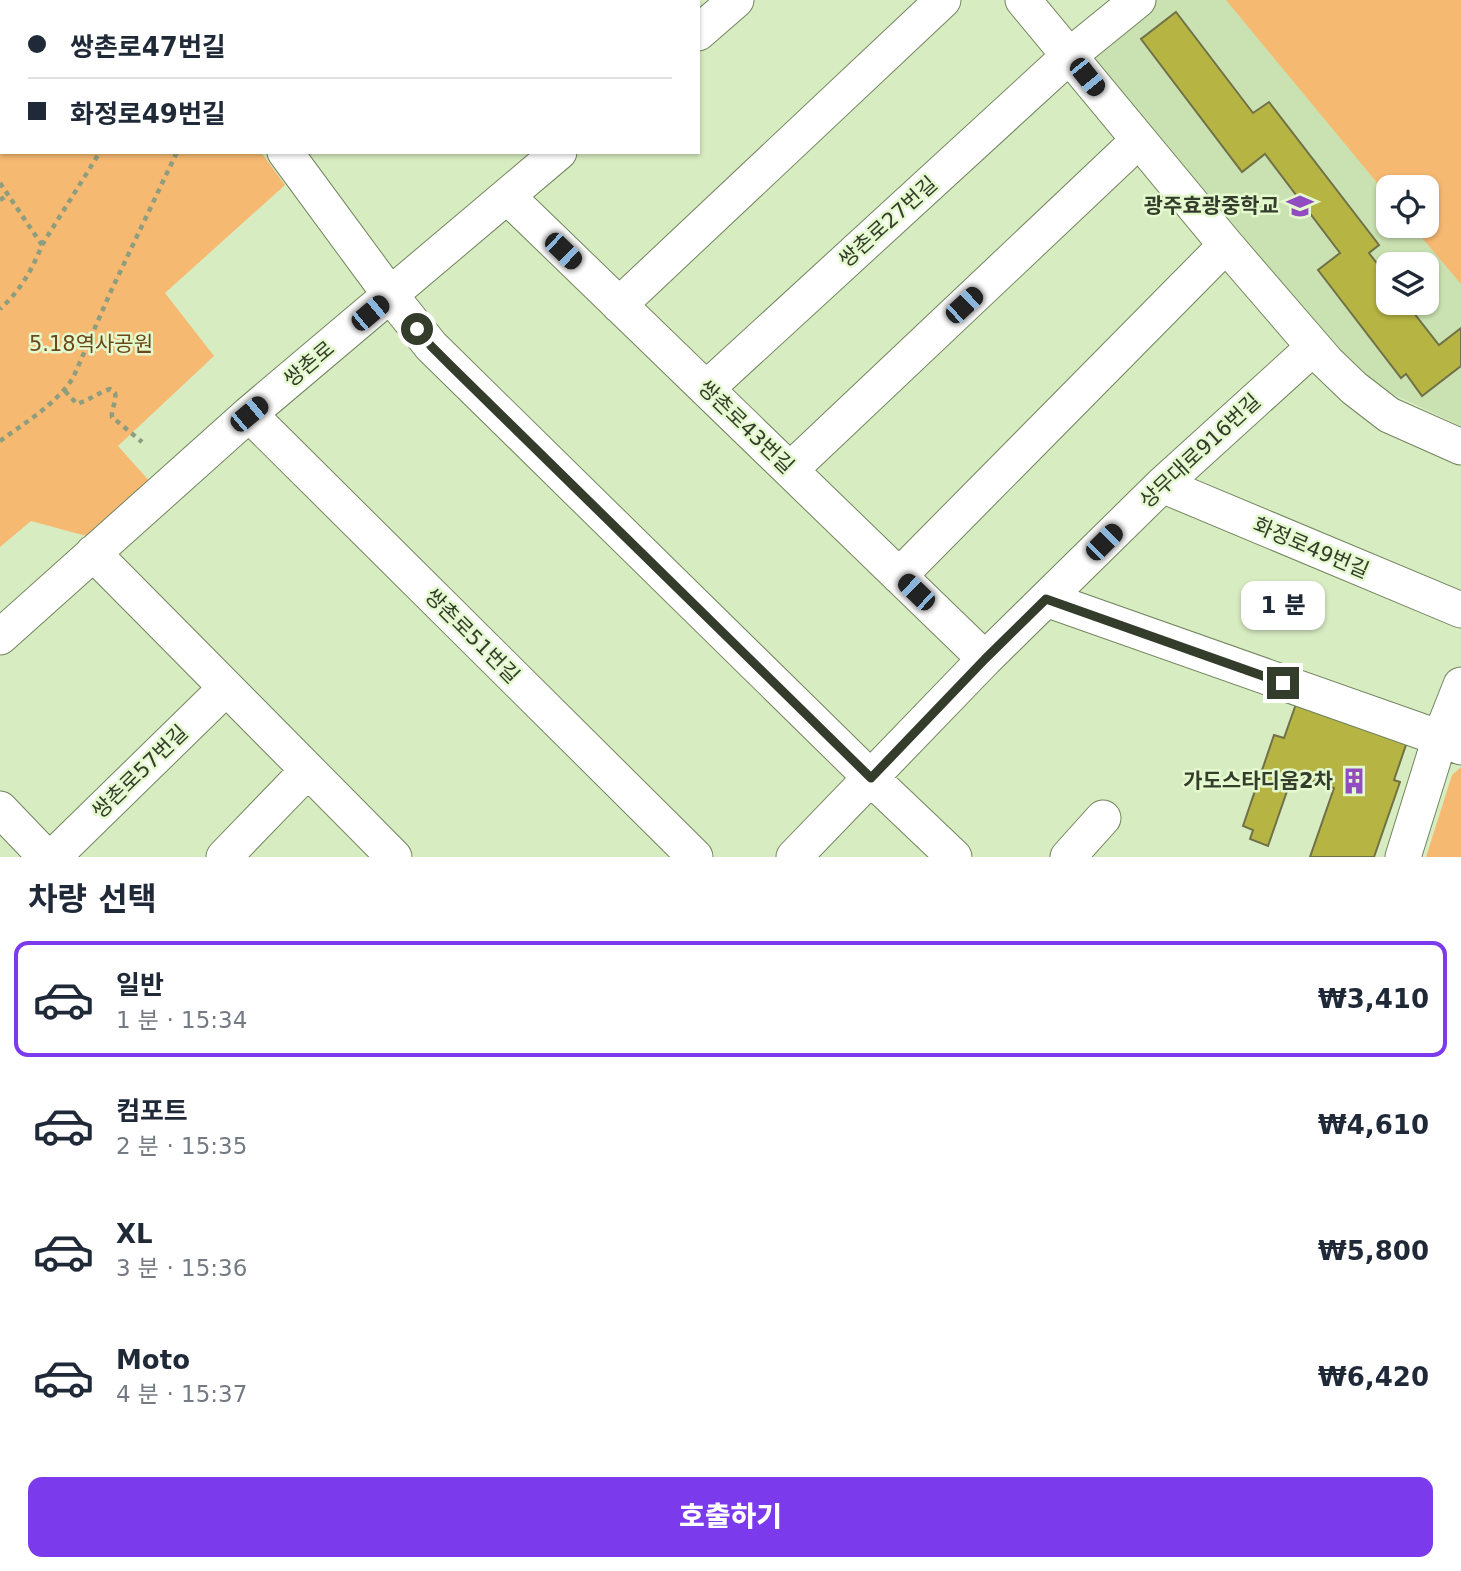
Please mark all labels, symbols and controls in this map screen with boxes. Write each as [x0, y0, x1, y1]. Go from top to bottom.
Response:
text: 쌍촌로47번길 [70, 32, 226, 62]
car [1066, 54, 1109, 100]
text: 화정로49번길 [70, 99, 226, 129]
street label: 쌍촌로27번길 [834, 172, 942, 272]
map controls [1376, 175, 1439, 315]
button: locate [1376, 175, 1439, 238]
school or university icon: 광주효광중학교 [1285, 191, 1315, 221]
place label: 광주효광중학교 [1144, 194, 1279, 218]
car [541, 229, 586, 273]
button: layers [1376, 252, 1439, 315]
car [942, 283, 987, 327]
car [348, 291, 393, 335]
route start [401, 313, 433, 345]
park label: 5.18역사공원 [29, 332, 153, 356]
street label: 쌍촌로 [279, 336, 339, 392]
street label: 쌍촌로43번길 [693, 376, 799, 478]
street label: 상무대로916번길 [1135, 389, 1265, 513]
car [227, 392, 272, 436]
street label: 화정로49번길 [1250, 513, 1372, 583]
car [1082, 520, 1127, 564]
car [894, 570, 939, 614]
callout: 1 분 [1241, 582, 1325, 630]
street label: 쌍촌로51번길 [420, 584, 524, 688]
text: 1 분 [1260, 592, 1306, 618]
route end [1267, 667, 1299, 699]
street label: 쌍촌로57번길 [87, 721, 193, 823]
building icon: 가도스타디움2차 [1339, 766, 1369, 796]
place label: 가도스타디움2차 [1183, 769, 1333, 793]
text: 차량 선택 [28, 880, 157, 918]
icon: car [32, 968, 95, 1031]
text: 일반 [116, 970, 164, 1000]
text: ₩3,410 [1318, 984, 1429, 1014]
text: 1 분 · 15:34 [116, 1007, 247, 1033]
icon: car [32, 1094, 95, 1157]
text: 컴포트 [116, 1096, 188, 1126]
text: ₩4,610 [1318, 1110, 1429, 1140]
text: 2 분 · 15:35 [116, 1133, 247, 1159]
text: XL [116, 1219, 153, 1249]
icon: car [32, 1220, 95, 1283]
text: ₩5,800 [1318, 1236, 1429, 1266]
text: 3 분 · 15:36 [116, 1255, 247, 1281]
text: Moto [116, 1345, 190, 1375]
icon: car [32, 1346, 95, 1409]
text: ₩6,420 [1318, 1362, 1429, 1392]
text: 4 분 · 15:37 [116, 1381, 247, 1407]
button: 호출하기 [28, 1477, 1433, 1557]

